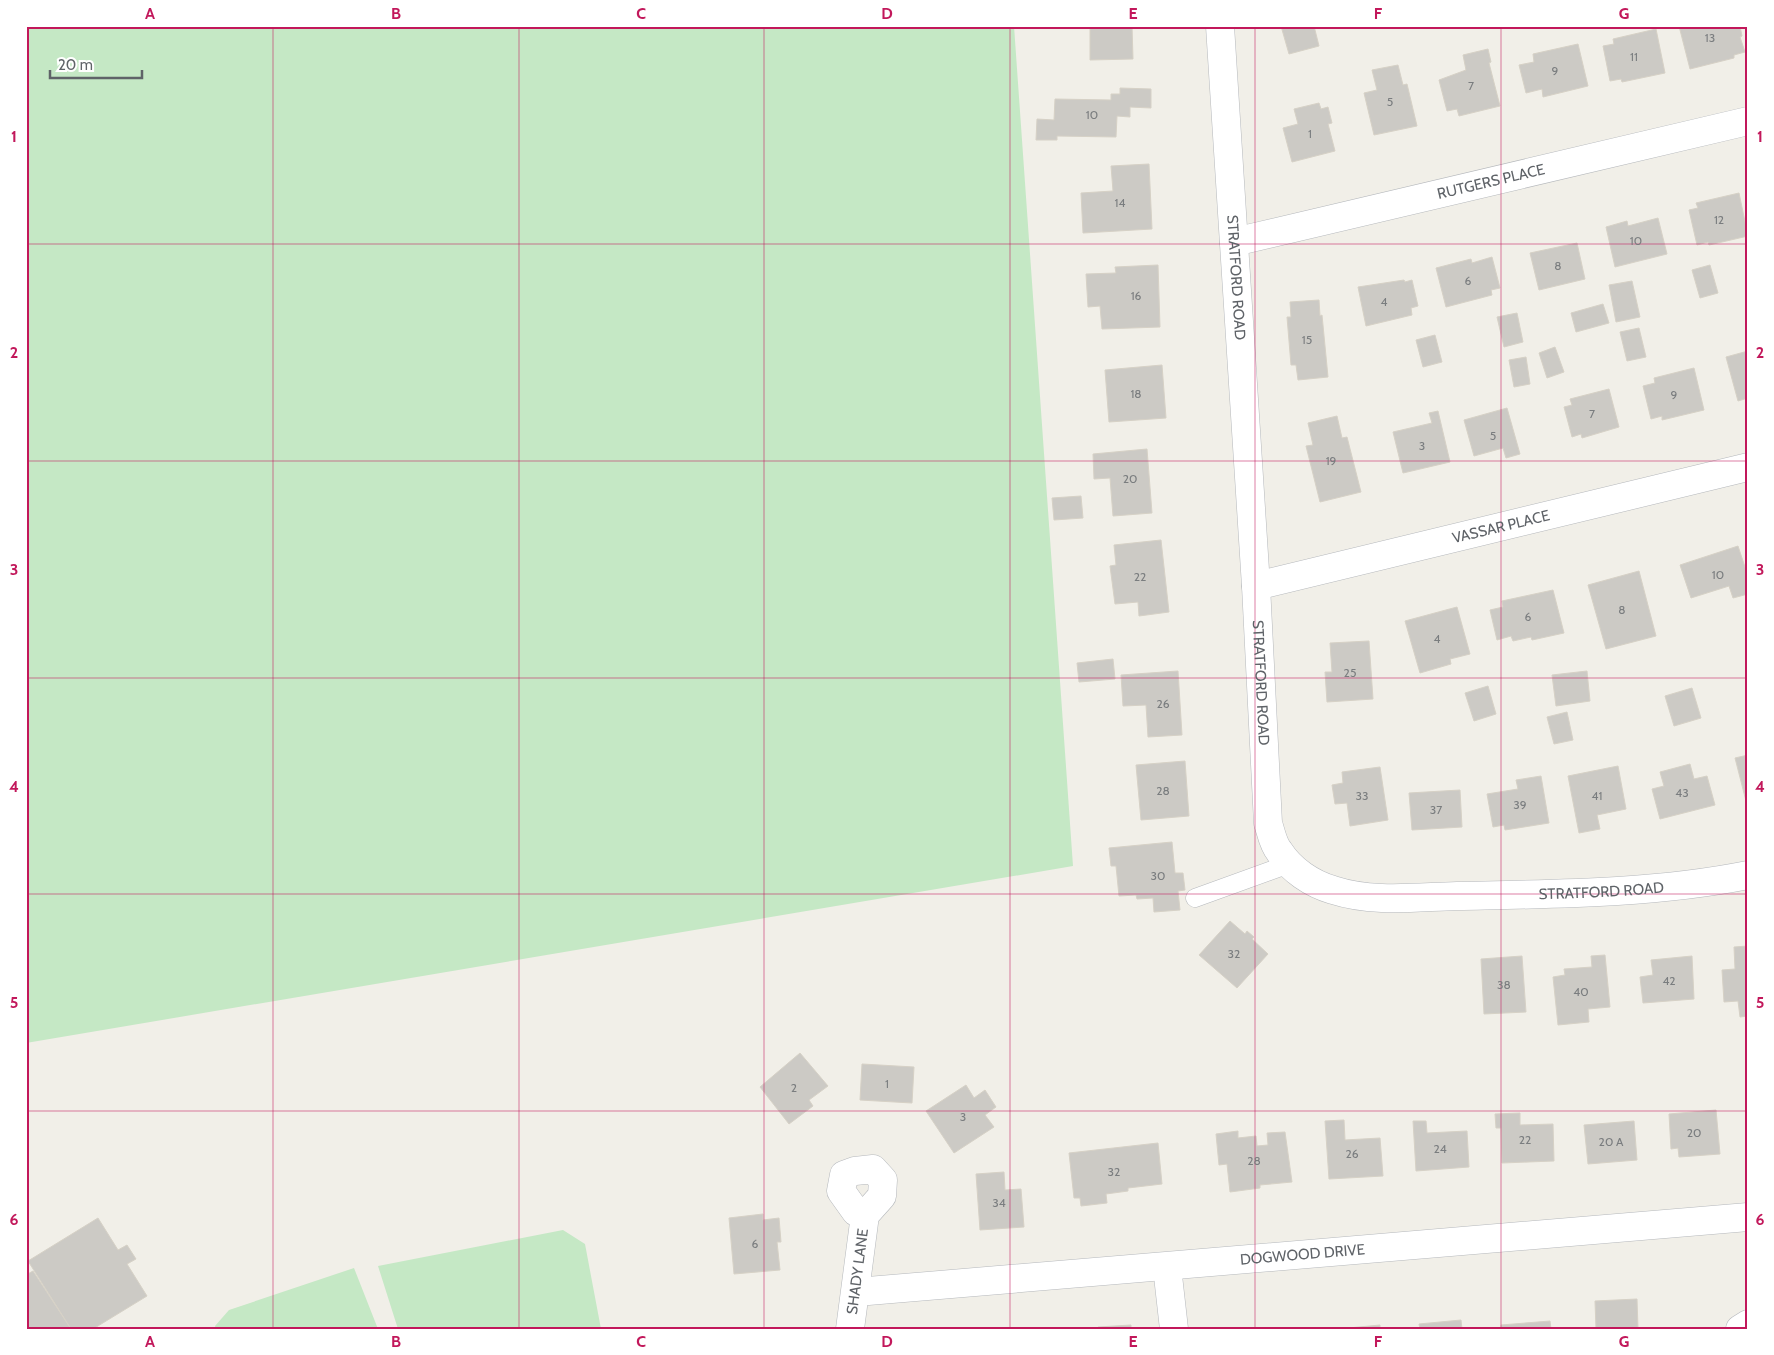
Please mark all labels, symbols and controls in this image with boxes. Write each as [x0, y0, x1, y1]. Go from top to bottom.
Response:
text: A [145, 4, 155, 23]
text: B [391, 4, 401, 23]
text: C [636, 4, 646, 23]
text: D [881, 4, 893, 23]
text: E [1128, 4, 1138, 23]
text: F [1374, 4, 1383, 23]
text: G [1619, 4, 1629, 23]
house number: 13 [1705, 30, 1715, 45]
scale bar [50, 48, 142, 80]
house number: 11 [1630, 49, 1638, 64]
text: 20 m [58, 56, 93, 74]
house number: 9 [1552, 63, 1559, 78]
house number: 7 [1468, 78, 1474, 93]
house number: 5 [1387, 94, 1393, 109]
house number: 10 [1086, 107, 1098, 122]
house number: 1 [1308, 126, 1312, 141]
text: 1 [11, 127, 17, 146]
text: 1 [1757, 127, 1763, 146]
street label: RUTGERS PLACE [1435, 160, 1547, 203]
house number: 14 [1115, 195, 1125, 210]
house number: 12 [1714, 212, 1724, 227]
street label: STRATFORD ROAD [1223, 214, 1249, 341]
house number: 10 [1630, 233, 1642, 248]
house number: 8 [1554, 258, 1562, 273]
house number: 6 [1465, 273, 1472, 288]
house number: 16 [1131, 288, 1142, 303]
house number: 4 [1381, 294, 1388, 309]
house number: 15 [1302, 332, 1312, 347]
text: 2 [10, 343, 18, 362]
text: 2 [1756, 343, 1764, 362]
house number: 18 [1130, 386, 1142, 401]
house number: 9 [1671, 387, 1678, 402]
house number: 7 [1589, 406, 1595, 421]
house number: 5 [1490, 428, 1496, 443]
house number: 3 [1419, 438, 1425, 453]
house number: 19 [1326, 453, 1337, 468]
house number: 20 [1123, 471, 1137, 486]
street label: VASSAR PLACE [1450, 506, 1551, 547]
text: 3 [10, 560, 18, 579]
text: 3 [1756, 560, 1764, 579]
house number: 10 [1712, 567, 1724, 582]
house number: 22 [1134, 569, 1146, 584]
house number: 8 [1618, 602, 1626, 617]
house number: 6 [1525, 609, 1532, 624]
street label: STRATFORD ROAD [1249, 620, 1273, 746]
house number: 4 [1434, 631, 1441, 646]
house number: 25 [1344, 665, 1356, 680]
house number: 26 [1156, 696, 1170, 711]
text: 4 [9, 777, 19, 796]
text: 4 [1755, 777, 1765, 796]
house number: 28 [1156, 783, 1170, 798]
house number: 43 [1675, 785, 1689, 800]
house number: 33 [1356, 788, 1368, 803]
house number: 41 [1592, 788, 1602, 803]
house number: 39 [1513, 797, 1527, 812]
house number: 37 [1430, 802, 1442, 817]
house number: 30 [1151, 868, 1165, 883]
street label: STRATFORD ROAD [1538, 878, 1665, 903]
house number: 32 [1228, 946, 1240, 961]
house number: 42 [1662, 973, 1676, 988]
house number: 38 [1497, 977, 1511, 992]
house number: 40 [1573, 984, 1589, 999]
text: 5 [10, 993, 18, 1012]
text: 5 [1756, 993, 1764, 1012]
house number: 1 [885, 1076, 889, 1091]
house number: 2 [791, 1080, 797, 1095]
house number: 3 [960, 1109, 966, 1124]
house number: 20 [1687, 1125, 1701, 1140]
house number: 22 [1519, 1132, 1531, 1147]
house number: 20 A [1599, 1134, 1624, 1149]
house number: 24 [1433, 1141, 1447, 1156]
house number: 26 [1345, 1146, 1359, 1161]
house number: 28 [1247, 1153, 1261, 1168]
house number: 32 [1108, 1164, 1120, 1179]
house number: 34 [992, 1195, 1006, 1210]
text: 6 [10, 1210, 19, 1229]
text: 6 [1756, 1210, 1765, 1229]
street label: SHADY LANE [843, 1227, 872, 1316]
house number: 6 [752, 1236, 759, 1251]
street label: DOGWOOD DRIVE [1239, 1240, 1366, 1269]
text: A [145, 1332, 155, 1351]
text: B [391, 1332, 401, 1351]
text: C [636, 1332, 646, 1351]
text: D [881, 1332, 893, 1351]
text: E [1128, 1332, 1138, 1351]
text: F [1374, 1332, 1383, 1351]
text: G [1619, 1332, 1629, 1351]

